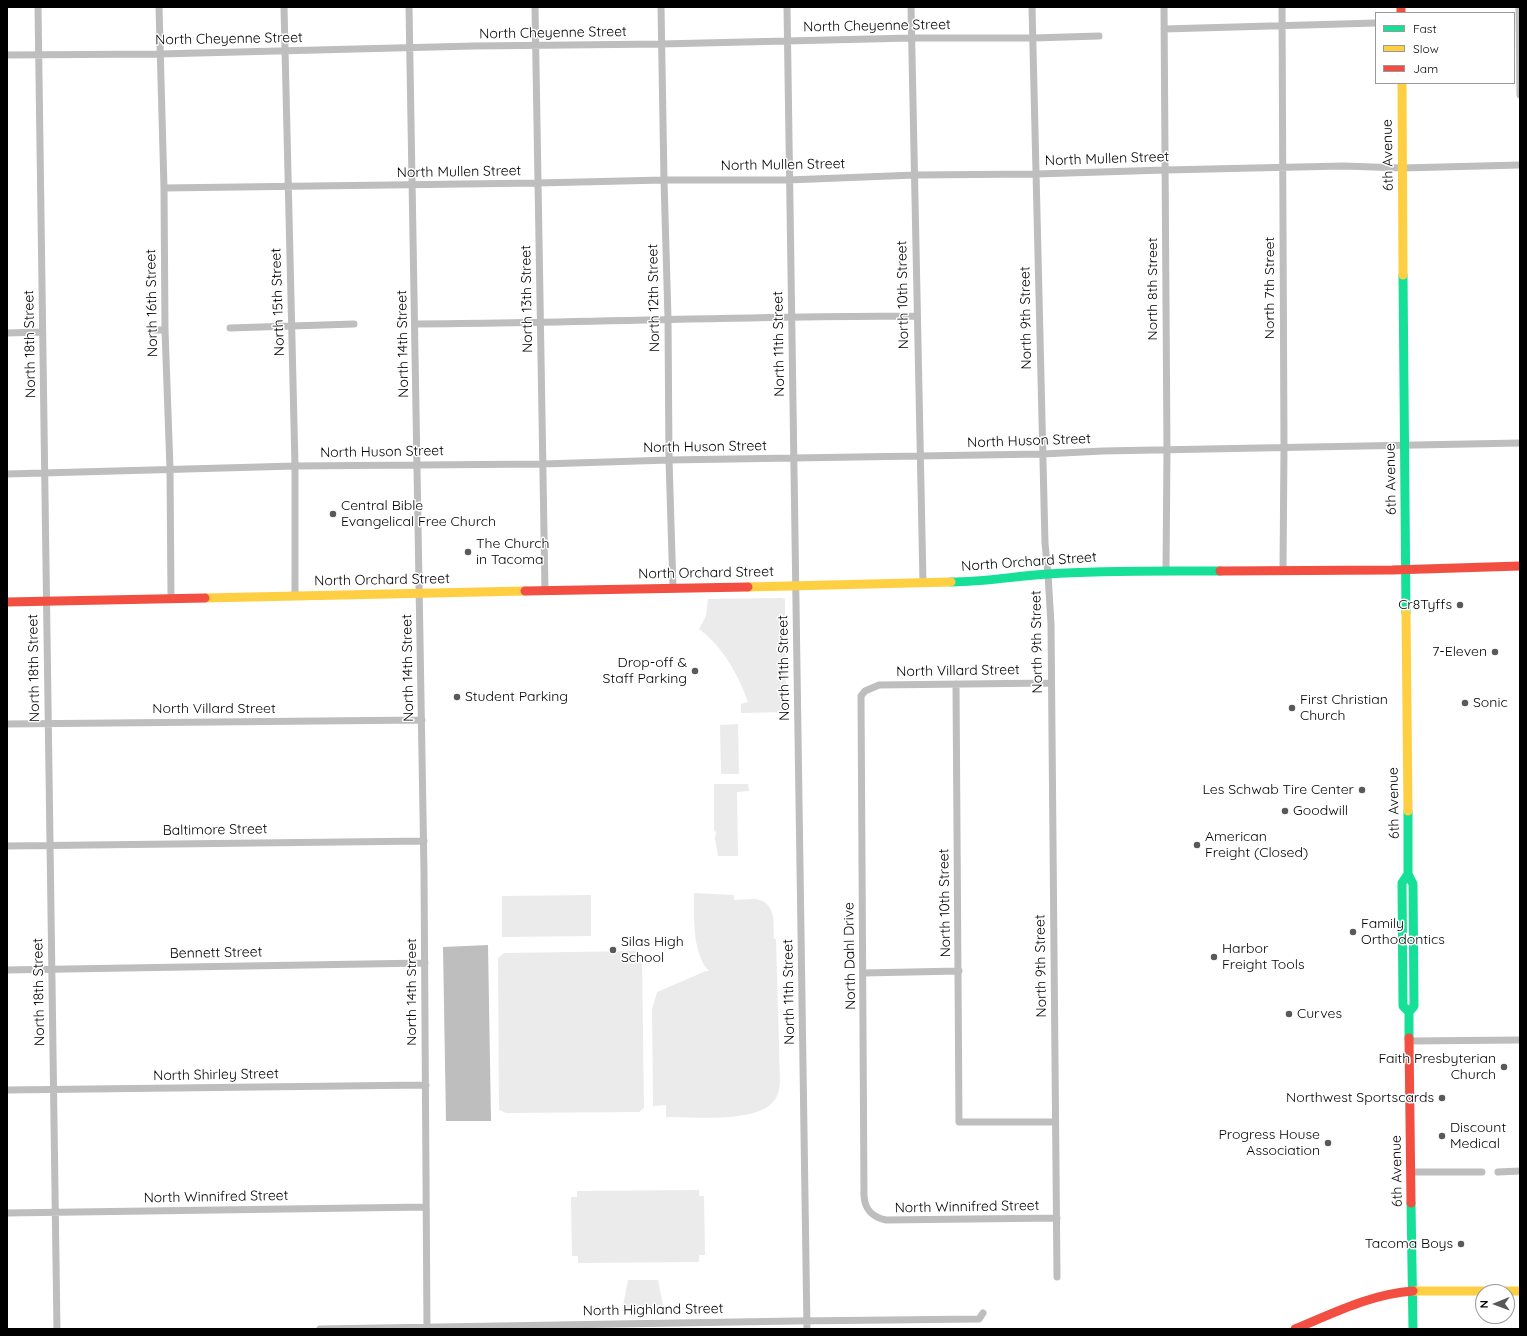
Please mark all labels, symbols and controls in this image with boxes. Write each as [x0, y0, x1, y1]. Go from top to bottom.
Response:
legend [1375, 12, 1515, 84]
street label: North Cheyenne Street [803, 16, 951, 36]
text: Fast [1413, 21, 1437, 36]
street label: North Cheyenne Street [479, 23, 627, 43]
street label: North Cheyenne Street [155, 29, 303, 49]
text: Slow [1413, 41, 1439, 56]
text: Jam [1413, 61, 1438, 76]
street label: 6th Avenue [1379, 119, 1397, 191]
street label: North Mullen Street [1045, 148, 1169, 170]
street label: North Mullen Street [721, 156, 845, 174]
street label: North Mullen Street [397, 163, 521, 181]
street label: North 7th Street [1262, 237, 1278, 339]
street label: North 8th Street [1145, 238, 1161, 340]
street label: North 10th Street [894, 240, 912, 350]
street label: North 12th Street [645, 244, 663, 352]
street label: North 13th Street [518, 245, 536, 353]
street label: North 15th Street [268, 248, 288, 356]
street label: North 16th Street [143, 249, 161, 357]
street label: North 9th Street [1017, 266, 1035, 370]
street label: North 18th Street [21, 290, 39, 398]
street label: North 14th Street [394, 290, 412, 398]
street label: North 11th Street [770, 291, 788, 397]
street label: North Huson Street [967, 430, 1091, 452]
street label: North Huson Street [643, 438, 767, 456]
street label: North Huson Street [320, 443, 444, 461]
street label: 6th Avenue [1382, 443, 1400, 515]
place label: Central Bible Evangelical Free Church [341, 498, 496, 530]
marker: Central Bible Evangelical Free Church [328, 509, 338, 519]
place label: The Church in Tacoma [476, 536, 549, 568]
marker: The Church in Tacoma [463, 547, 473, 557]
street label: North Orchard Street [961, 549, 1097, 575]
street label: North Orchard Street [638, 563, 774, 583]
street label: North Orchard Street [314, 570, 450, 590]
street label: North 9th Street [1028, 590, 1046, 694]
place label: Cr8Tyffs [1398, 597, 1452, 613]
marker: Cr8Tyffs [1455, 600, 1465, 610]
street label: North 18th Street [25, 614, 43, 722]
street label: North 14th Street [399, 614, 417, 722]
street label: North 11th Street [775, 615, 793, 721]
place label: 7-Eleven [1432, 644, 1487, 660]
marker: 7-Eleven [1490, 647, 1500, 657]
place label: Drop-off & Staff Parking [603, 655, 687, 688]
street label: North Villard Street [896, 662, 1020, 680]
marker: Drop-off & Staff Parking [690, 666, 700, 676]
place label: Student Parking [465, 689, 568, 705]
marker: Student Parking [452, 692, 462, 702]
place label: First Christian Church [1300, 692, 1388, 724]
place label: Sonic [1473, 695, 1508, 711]
marker: Sonic [1460, 698, 1470, 708]
street label: North Villard Street [152, 701, 276, 717]
marker: First Christian Church [1287, 703, 1297, 713]
street label: 6th Avenue [1385, 767, 1403, 839]
place label: Les Schwab Tire Center [1202, 782, 1354, 798]
marker: Les Schwab Tire Center [1357, 785, 1367, 795]
place label: Goodwill [1293, 803, 1348, 819]
marker: Goodwill [1280, 806, 1290, 816]
street label: Baltimore Street [162, 821, 268, 839]
place label: American Freight (Closed) [1205, 829, 1308, 862]
marker: American Freight (Closed) [1192, 840, 1202, 850]
street label: North 10th Street [936, 848, 954, 958]
street label: North Dahl Drive [841, 902, 859, 1010]
street label: North 9th Street [1032, 914, 1050, 1018]
place label: Family Orthodontics [1361, 916, 1445, 948]
marker: Family Orthodontics [1348, 927, 1358, 937]
place label: Silas High School [621, 934, 684, 966]
street label: North 18th Street [30, 938, 48, 1046]
street label: North 14th Street [404, 938, 420, 1046]
street label: North 11th Street [780, 939, 798, 1045]
place label: Harbor Freight Tools [1222, 941, 1305, 974]
street label: Bennett Street [170, 944, 262, 962]
marker: Silas High School [608, 945, 618, 955]
marker: Harbor Freight Tools [1209, 952, 1219, 962]
place label: Curves [1297, 1006, 1342, 1022]
marker: Curves [1284, 1009, 1294, 1019]
place label: Faith Presbyterian Church [1378, 1051, 1496, 1084]
marker: Faith Presbyterian Church [1499, 1062, 1509, 1072]
street label: North Shirley Street [153, 1066, 279, 1084]
place label: Northwest Sportscards [1286, 1090, 1434, 1106]
marker: Northwest Sportscards [1437, 1093, 1447, 1103]
place label: Discount Medical [1450, 1120, 1506, 1152]
place label: Progress House Association [1218, 1127, 1320, 1160]
marker: Discount Medical [1437, 1131, 1447, 1141]
street label: 6th Avenue [1388, 1135, 1406, 1207]
marker: Progress House Association [1323, 1138, 1333, 1148]
street label: North Winnifred Street [143, 1187, 289, 1207]
street label: North Winnifred Street [894, 1197, 1040, 1217]
place label: Tacoma Boys [1365, 1236, 1453, 1252]
marker: Tacoma Boys [1456, 1239, 1466, 1249]
north arrow [1475, 1284, 1515, 1324]
street label: North Highland Street [583, 1300, 723, 1320]
text: N [1477, 1300, 1491, 1308]

